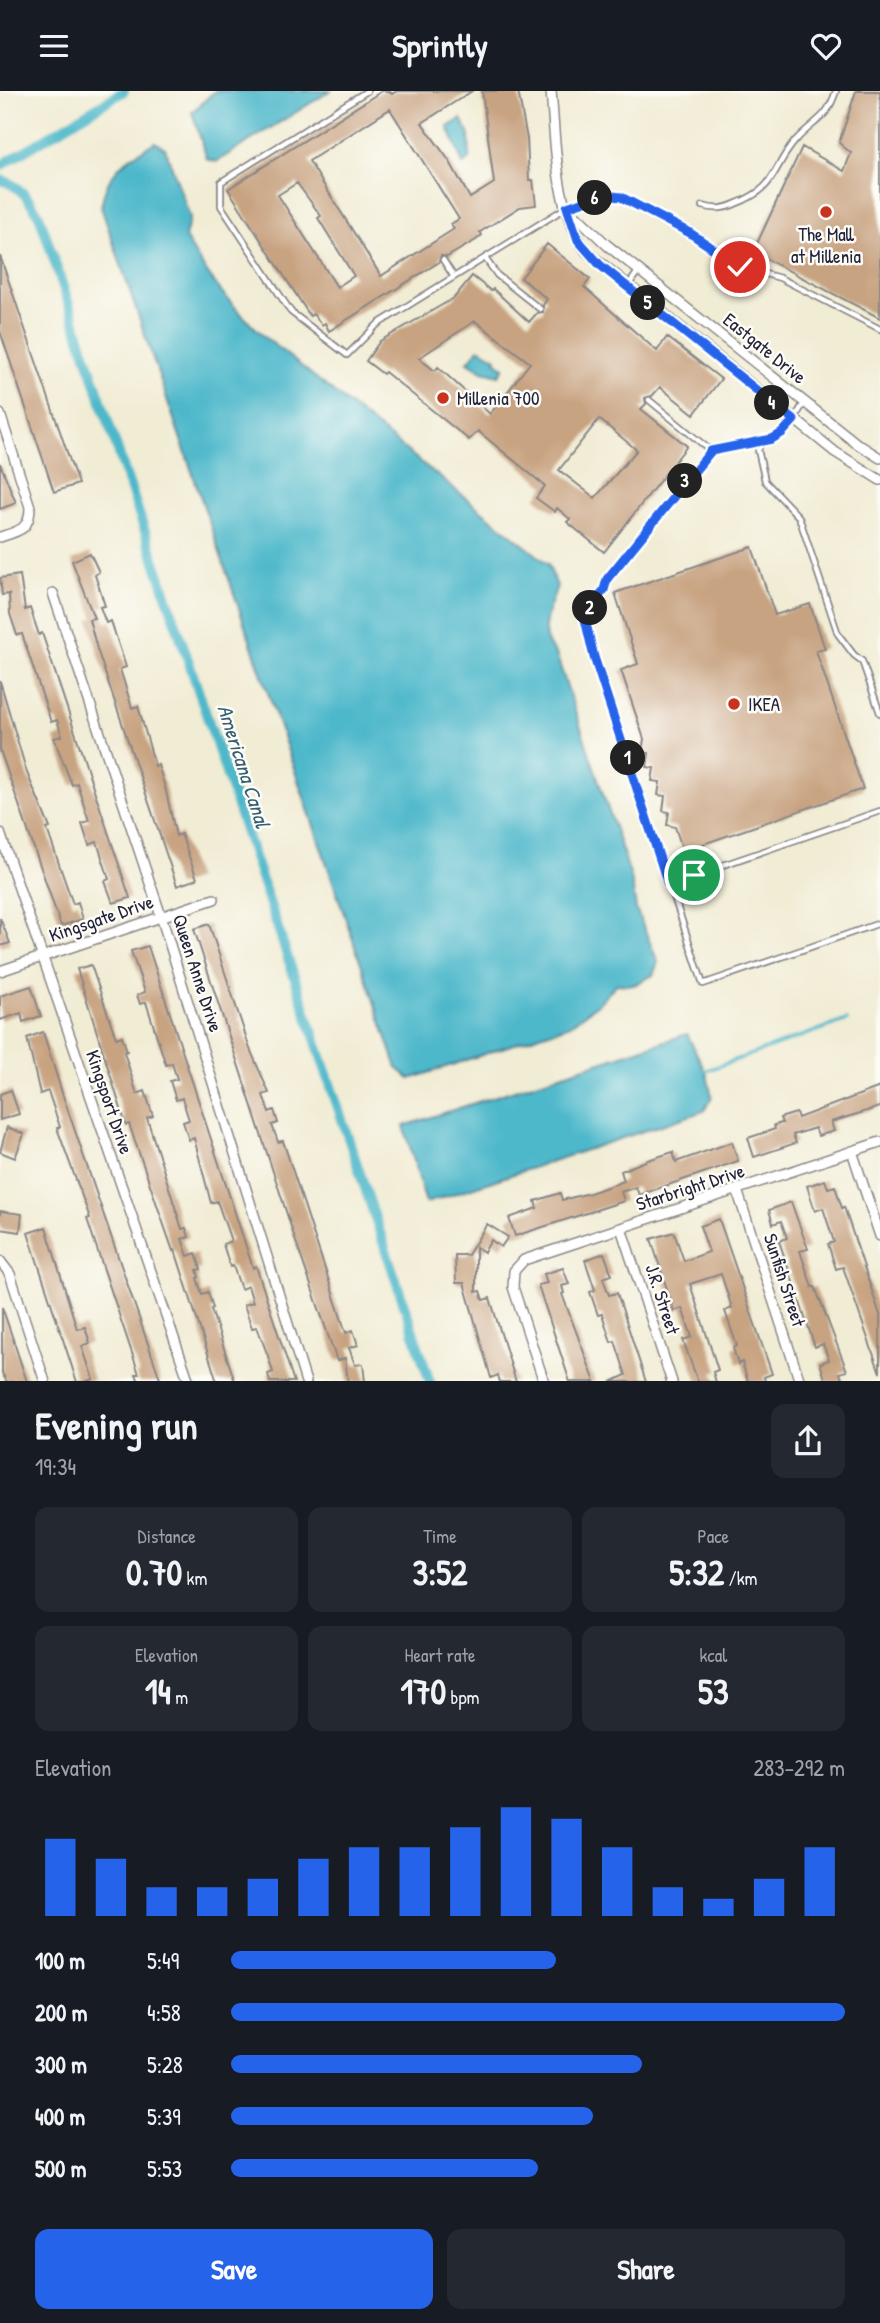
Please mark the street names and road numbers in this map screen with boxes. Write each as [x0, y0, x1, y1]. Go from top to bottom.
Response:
street label: Eastgate Drive [718, 306, 812, 390]
street label: Kingsgate Drive [45, 888, 157, 948]
street label: Queen Anne Drive [167, 911, 229, 1036]
street label: Kingsport Drive [80, 1047, 140, 1158]
street label: Starbright Drive [632, 1157, 748, 1217]
street label: Sunfish Street [758, 1230, 812, 1330]
street label: J.R. Street [639, 1261, 687, 1338]

